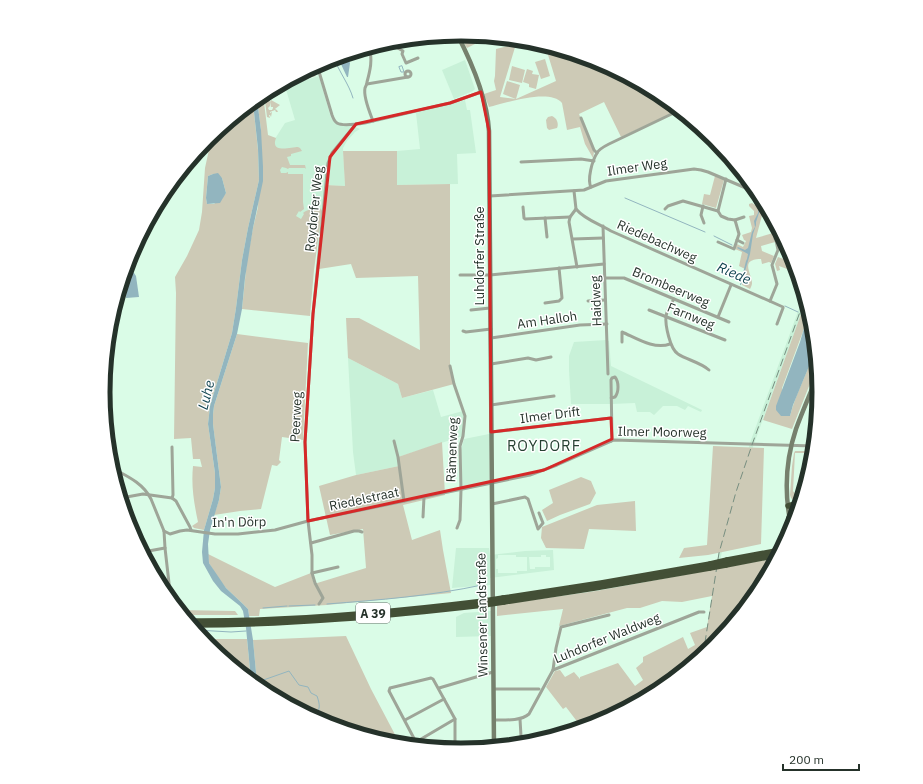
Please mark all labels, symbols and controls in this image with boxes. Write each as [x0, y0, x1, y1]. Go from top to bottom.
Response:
street label: Ilmer Weg [606, 154, 668, 180]
street label: Roydorfer Weg [301, 165, 327, 253]
street label: Luhdorfer Straße [471, 206, 488, 306]
street label: Riedebachweg [614, 216, 700, 266]
water label: Riede [714, 258, 754, 288]
street label: Brombeerweg [630, 263, 712, 311]
street label: Haidweg [587, 275, 605, 327]
street label: Farnweg [665, 299, 717, 333]
street label: Am Halloh [516, 307, 578, 333]
water label: Luhe [194, 378, 218, 412]
street label: Peerweg [286, 391, 306, 443]
street label: Ilmer Drift [519, 403, 581, 427]
street label: Rämenweg [442, 417, 462, 483]
street label: Ilmer Moorweg [617, 423, 707, 441]
district label: ROYDORF [507, 436, 581, 455]
street label: Riedelstraat [328, 483, 400, 515]
street label: In'n Dörp [212, 513, 266, 531]
street label: Winsener Landstraße [472, 553, 492, 677]
road number: A 39 [356, 603, 390, 623]
street label: Luhdorfer Waldweg [551, 609, 663, 667]
scale bar [783, 746, 859, 772]
text: 200 m [789, 752, 824, 767]

